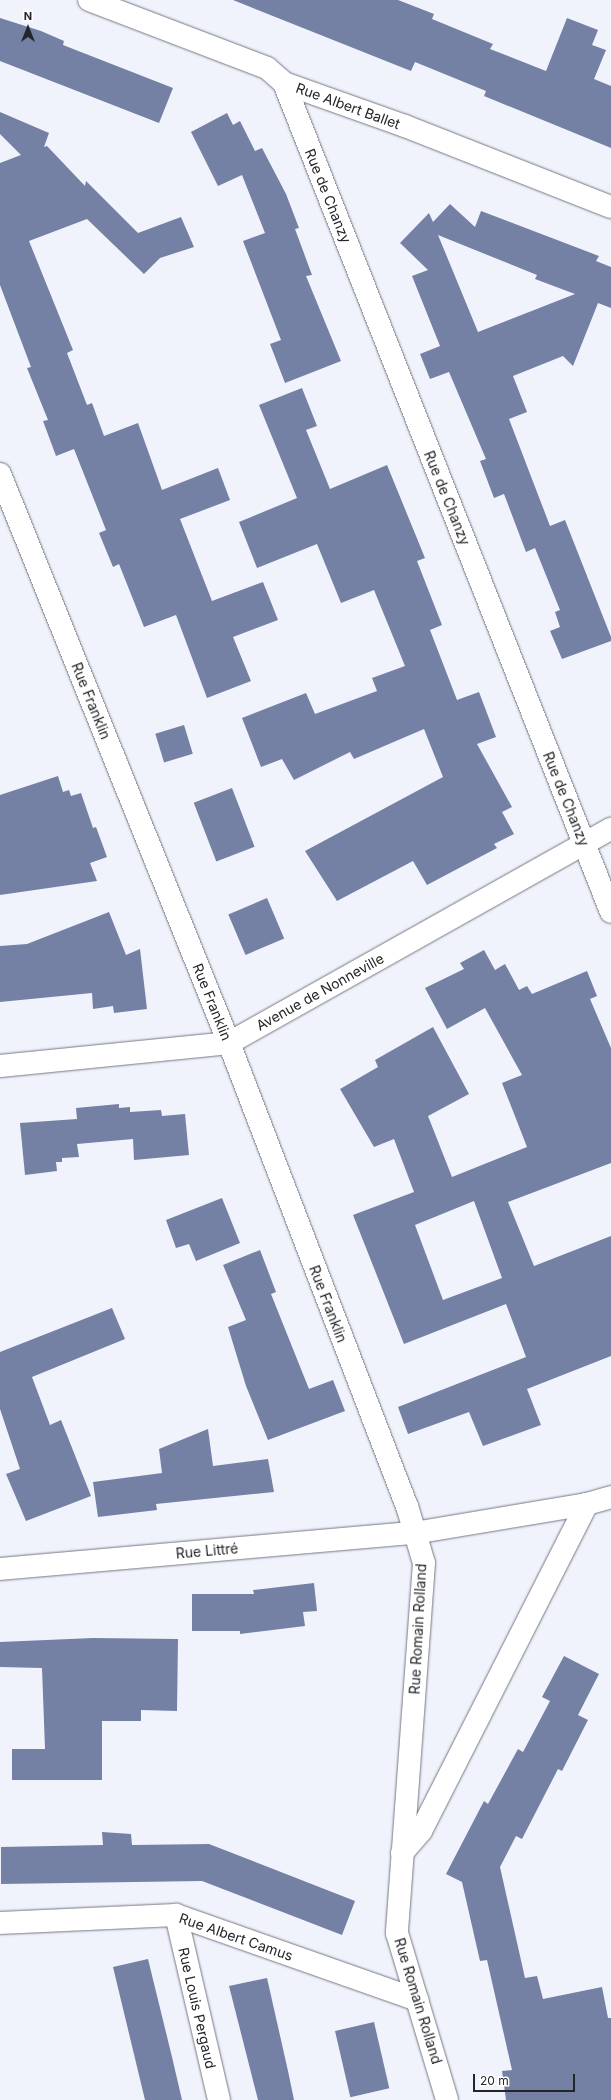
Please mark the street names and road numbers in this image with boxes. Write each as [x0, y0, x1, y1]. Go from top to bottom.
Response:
street label: Rue Albert Ballet [294, 79, 402, 133]
street label: Rue de Chanzy [301, 146, 355, 246]
street label: Rue de Chanzy [420, 448, 474, 548]
street label: Rue Franklin [68, 660, 114, 742]
street label: Rue de Chanzy [539, 749, 593, 849]
street label: Avenue de Nonneville [253, 950, 387, 1034]
street label: Rue Franklin [189, 961, 235, 1043]
street label: Rue Franklin [306, 1263, 350, 1345]
street label: Rue Littré [175, 1540, 239, 1562]
street label: Rue Romain Rolland [406, 1563, 430, 1695]
street label: Rue Albert Camus [177, 1910, 295, 1964]
street label: Rue Romain Rolland [391, 1936, 445, 2066]
street label: Rue Louis Pergaud [175, 1946, 219, 2070]

